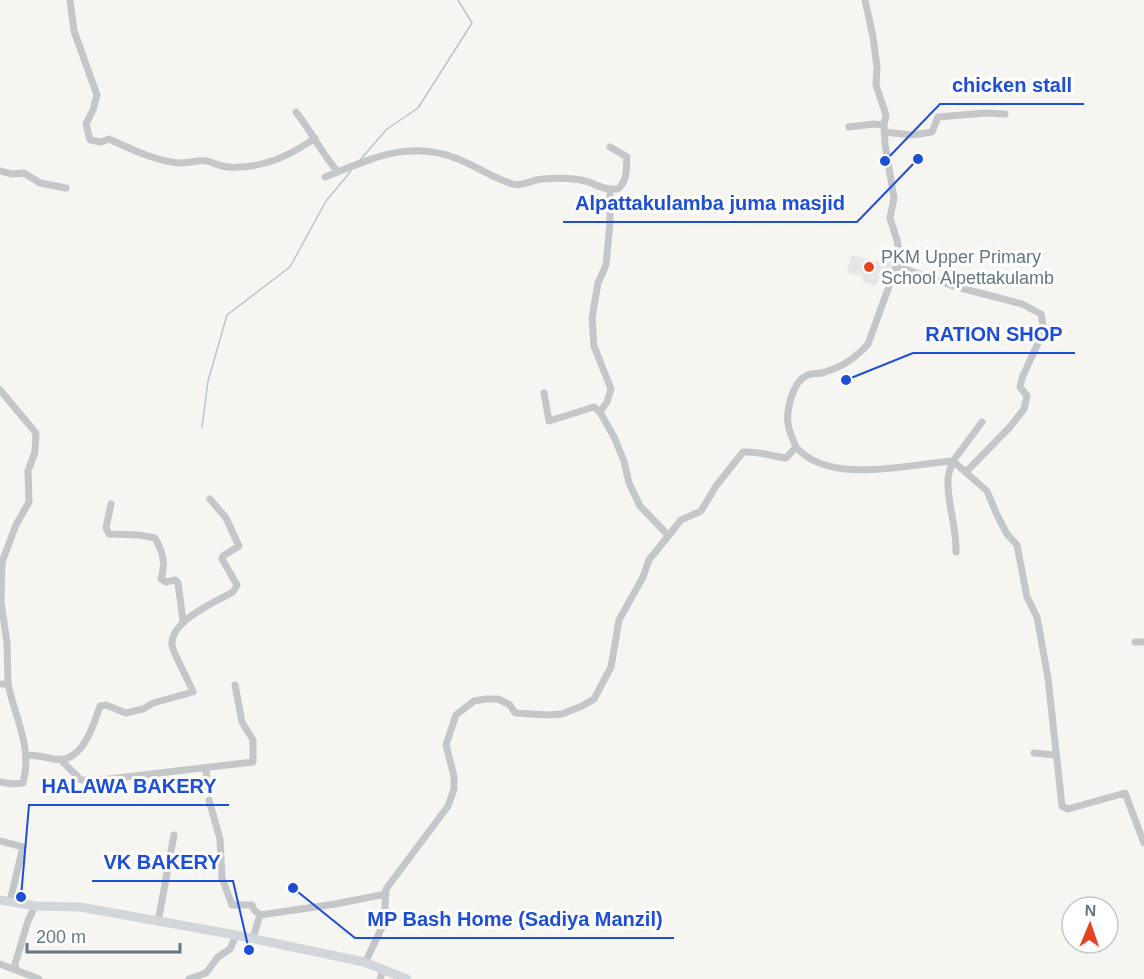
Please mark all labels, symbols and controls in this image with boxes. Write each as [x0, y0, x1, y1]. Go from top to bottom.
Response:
callout: chicken stall [940, 66, 1084, 104]
text: chicken stall [952, 74, 1072, 96]
callout: Alpattakulamba juma masjid [563, 184, 857, 222]
text: Alpattakulamba juma masjid [575, 192, 845, 214]
place label: PKM Upper Primary School Alpettakulamb [881, 247, 1054, 288]
marker: PKM Upper Primary School Alpettakulamb [862, 260, 876, 274]
callout: RATION SHOP [913, 315, 1075, 353]
text: RATION SHOP [925, 323, 1063, 345]
callout: HALAWA BAKERY [29, 767, 229, 805]
text: HALAWA BAKERY [41, 775, 217, 797]
callout: VK BAKERY [92, 843, 233, 881]
text: VK BAKERY [103, 851, 221, 873]
north arrow [1060, 895, 1120, 955]
callout: MP Bash Home (Sadiya Manzil) [355, 900, 674, 938]
text: N [1084, 902, 1097, 919]
text: MP Bash Home (Sadiya Manzil) [367, 908, 663, 930]
scale bar [27, 916, 180, 954]
text: 200 m [36, 927, 86, 947]

